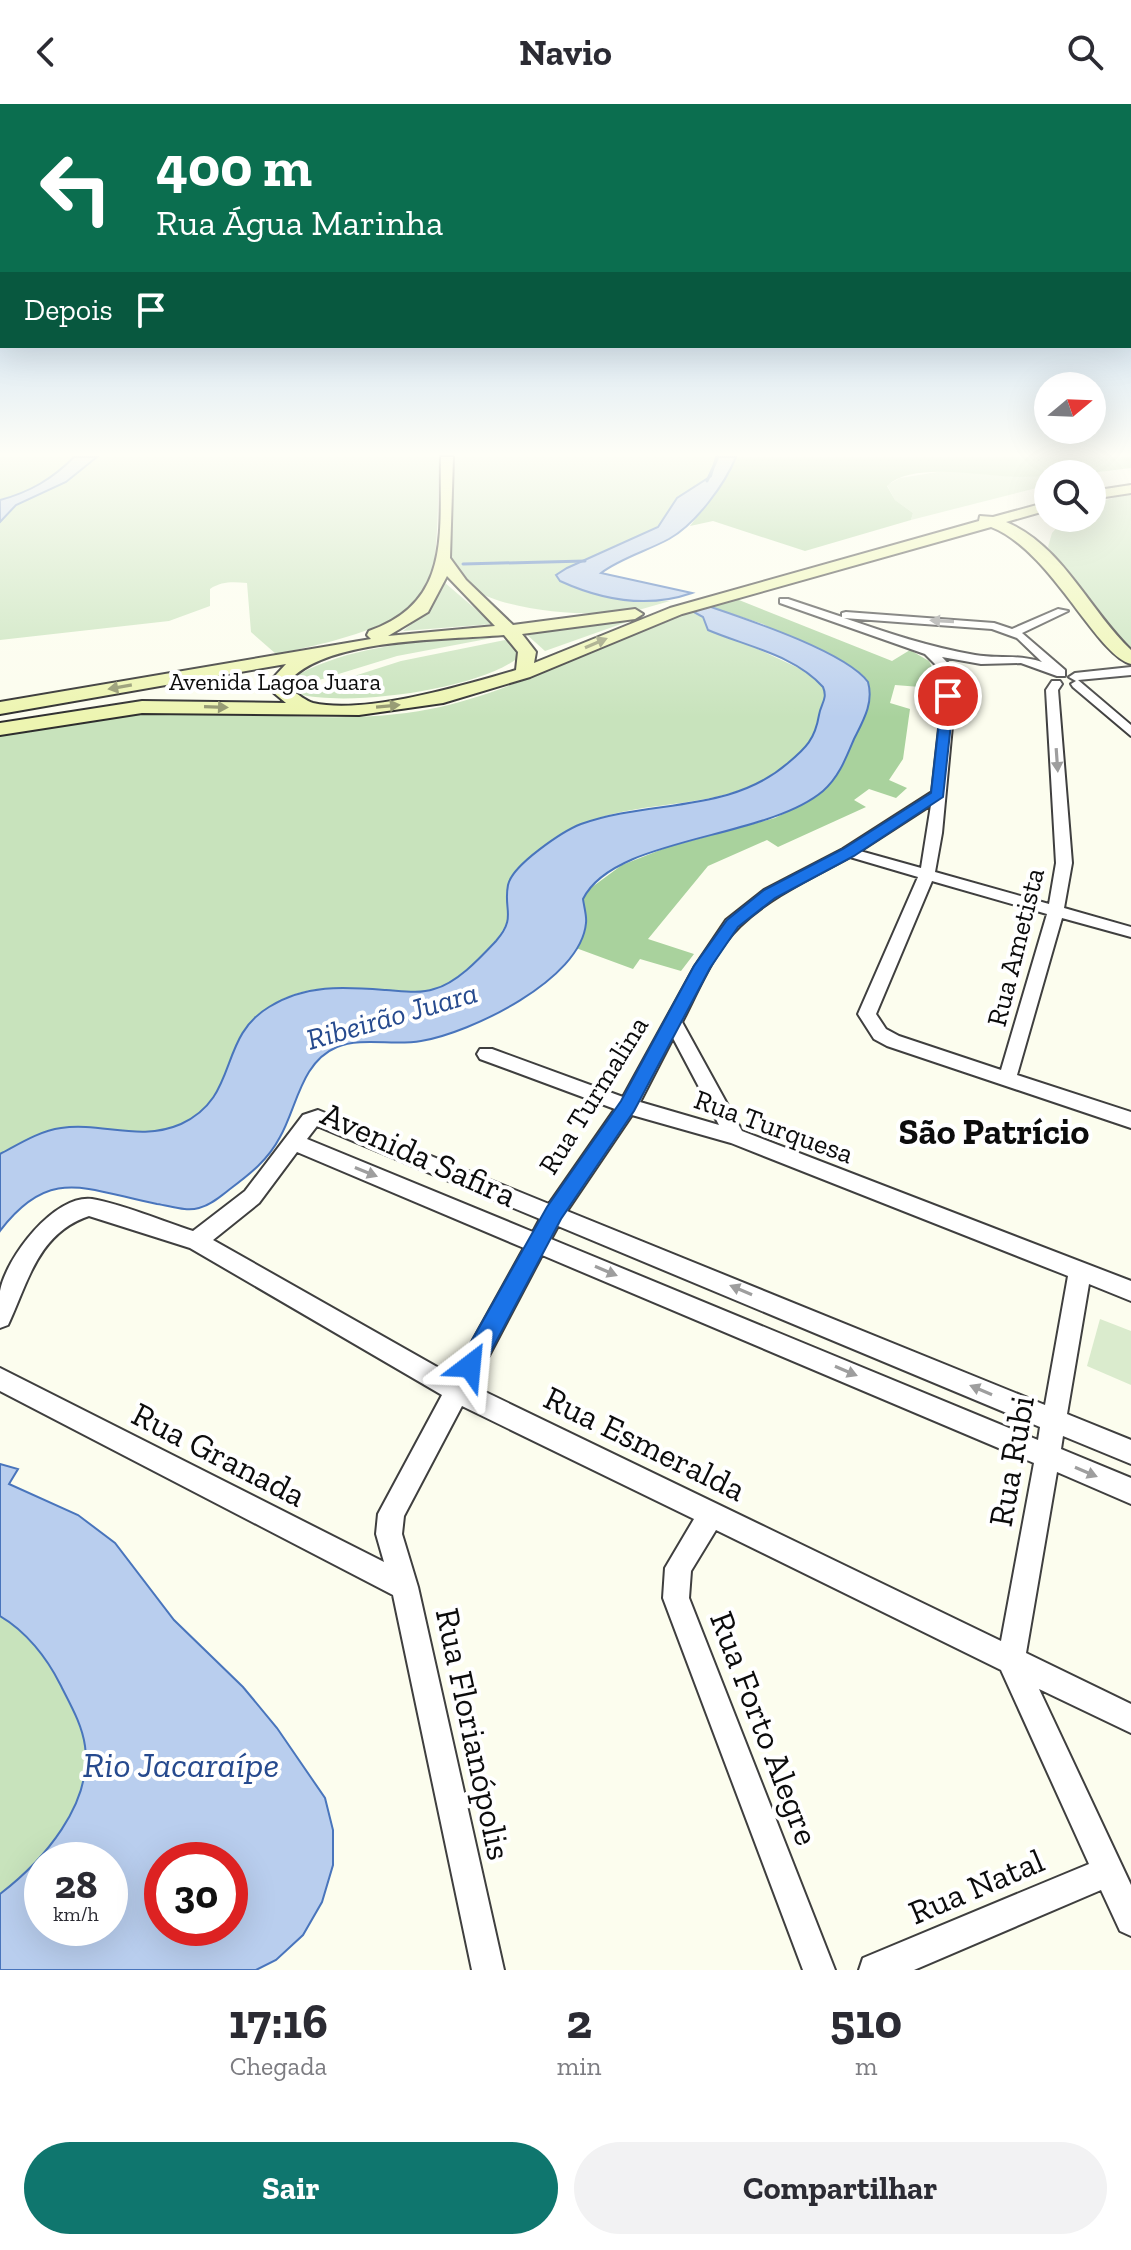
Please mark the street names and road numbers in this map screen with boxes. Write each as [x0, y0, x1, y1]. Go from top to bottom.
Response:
street label: Avenida Lagoa Juara [169, 667, 381, 696]
street label: Rua Ametista [980, 864, 1051, 1030]
street label: Rua Turmalina [532, 1010, 655, 1180]
street label: Rua Turquesa [690, 1082, 858, 1171]
street label: Avenida Safira [315, 1093, 523, 1216]
street label: Rua Esmeralda [537, 1377, 752, 1510]
street label: Rua Granada [125, 1393, 312, 1516]
street label: Rua Rubi [980, 1393, 1043, 1530]
street label: Rua Florianópolis [427, 1604, 520, 1864]
street label: Rua Forto Alegre [701, 1606, 828, 1851]
street label: Rua Natal [902, 1840, 1050, 1933]

